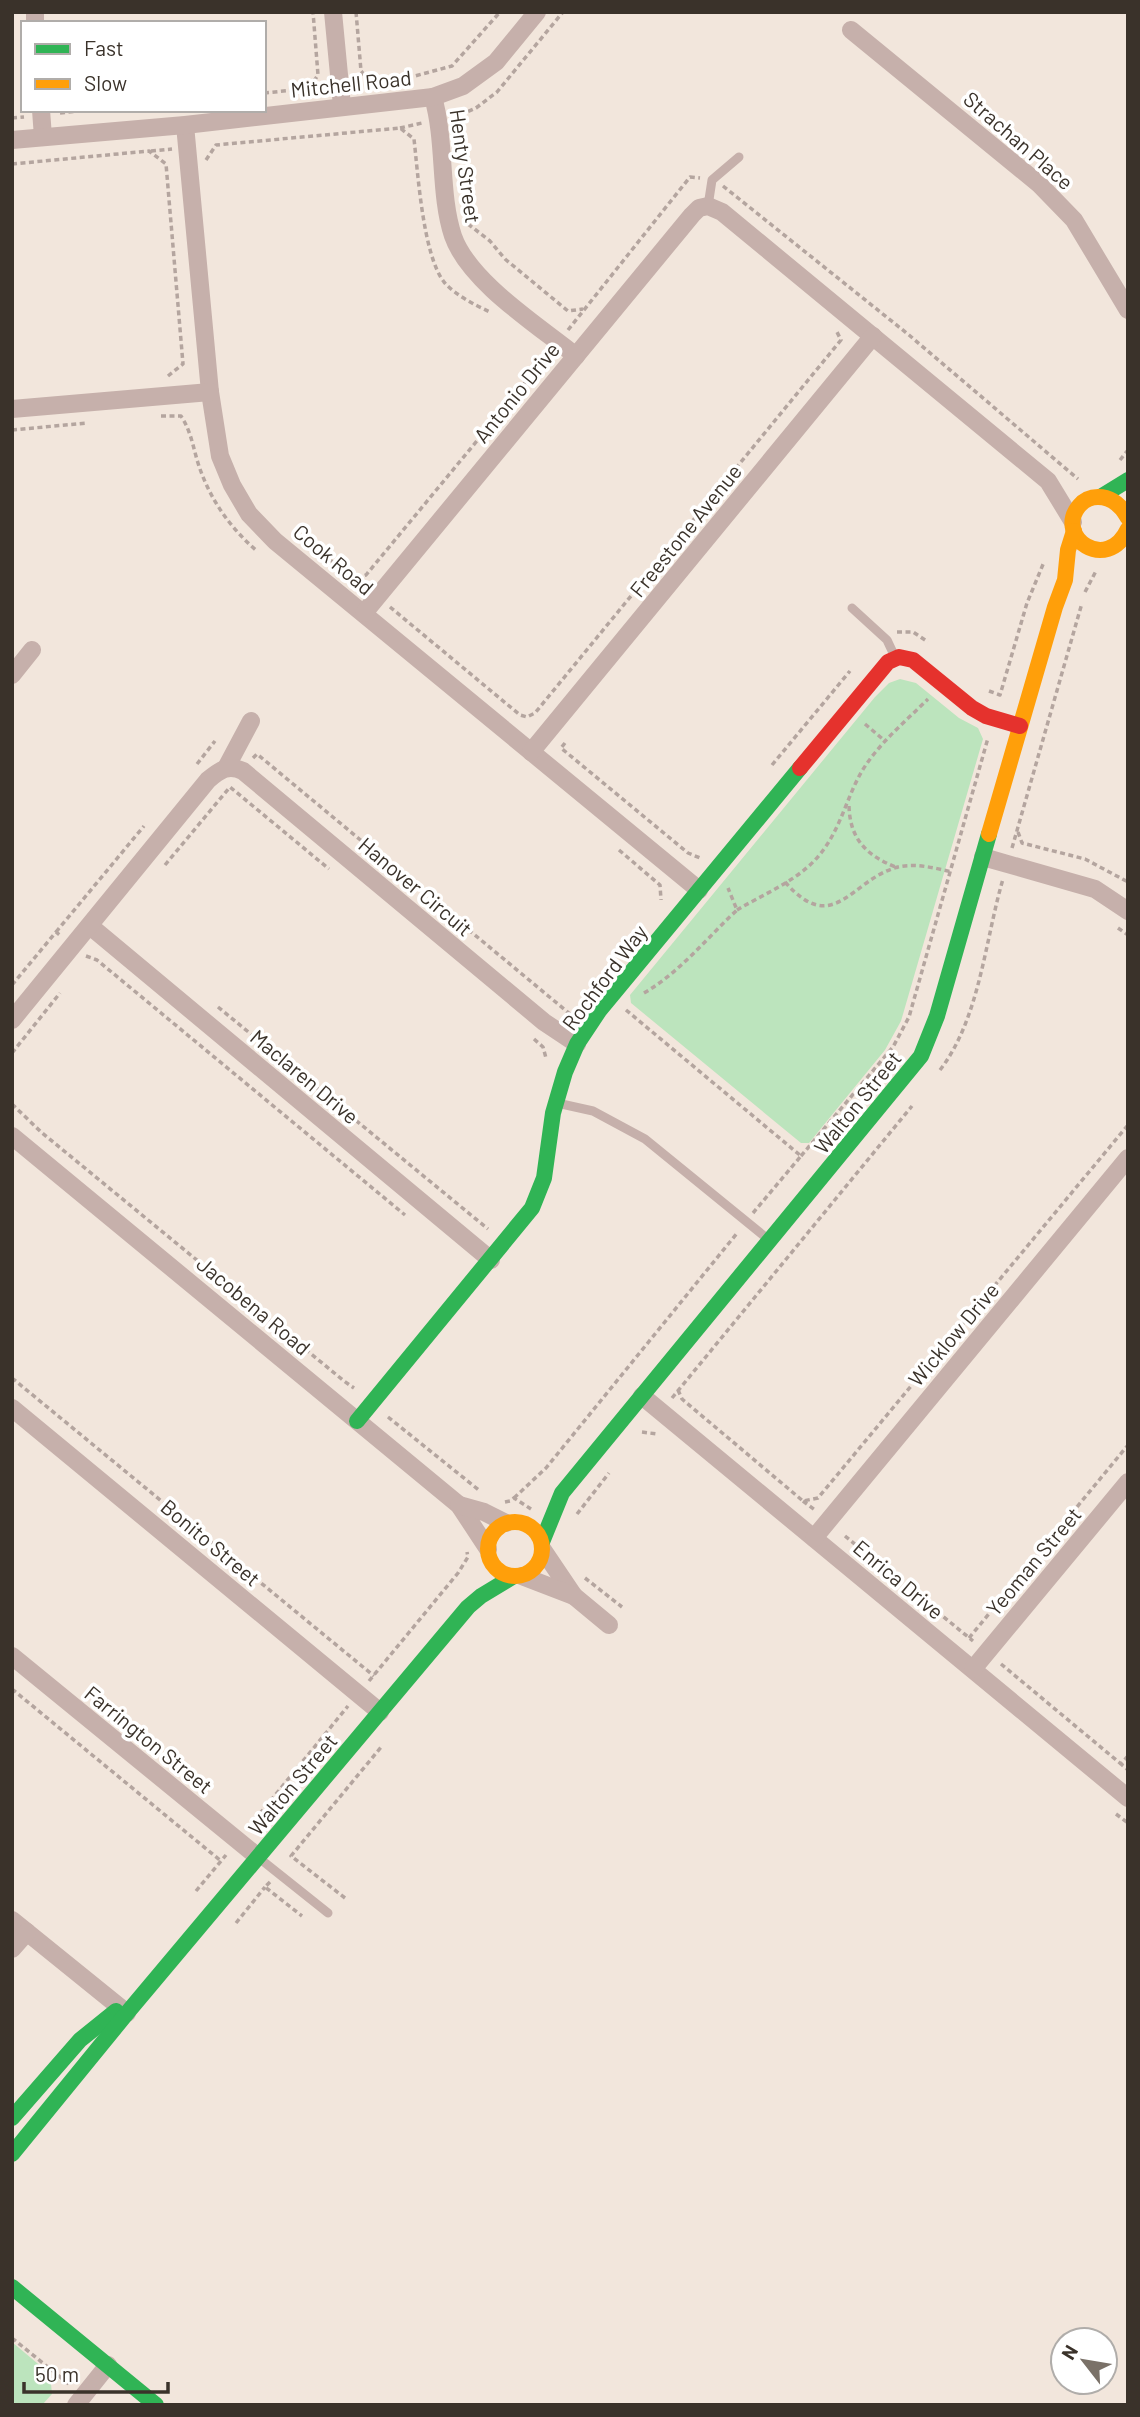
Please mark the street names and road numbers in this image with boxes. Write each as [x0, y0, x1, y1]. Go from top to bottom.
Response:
street label: Mitchell Road [289, 64, 413, 102]
street label: Strachan Place [959, 86, 1079, 194]
street label: Henty Street [446, 107, 486, 225]
street label: Antonio Drive [468, 337, 564, 447]
street label: Freestone Avenue [624, 459, 746, 601]
street label: Cook Road [289, 518, 379, 600]
street label: Hanover Circuit [354, 831, 478, 941]
street label: Rochford Way [556, 919, 652, 1035]
street label: Maclaren Drive [246, 1024, 364, 1128]
street label: Walton Street [808, 1046, 906, 1158]
street label: Jacobena Road [192, 1250, 316, 1360]
street label: Wicklow Drive [903, 1277, 1003, 1391]
street label: Bonito Street [156, 1493, 266, 1591]
street label: Yeoman Street [980, 1502, 1086, 1620]
street label: Enrica Drive [849, 1534, 949, 1624]
street label: Farrington Street [80, 1680, 218, 1798]
street label: Walton Street [242, 1728, 342, 1840]

